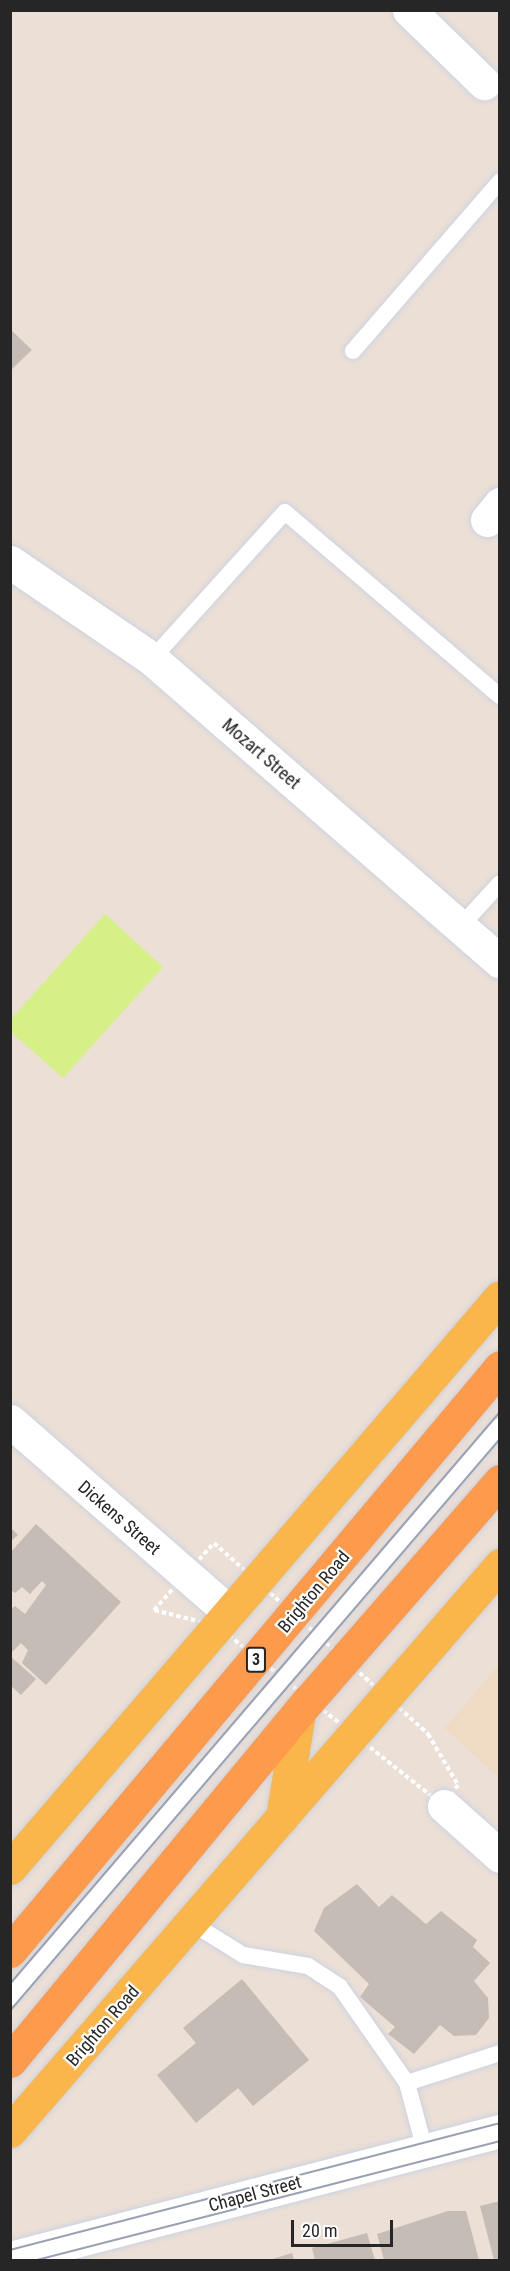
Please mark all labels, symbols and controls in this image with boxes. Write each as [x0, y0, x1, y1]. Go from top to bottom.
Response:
street label: Mozart Street [217, 714, 305, 794]
street label: Dickens Street [73, 1476, 165, 1560]
street label: Brighton Road [274, 1547, 354, 1637]
road number: 3 [246, 1647, 266, 1673]
street label: Brighton Road [62, 1981, 144, 2071]
street label: Chapel Street [206, 2171, 304, 2217]
scale bar [294, 2208, 396, 2246]
text: 20 m [302, 2220, 337, 2241]

